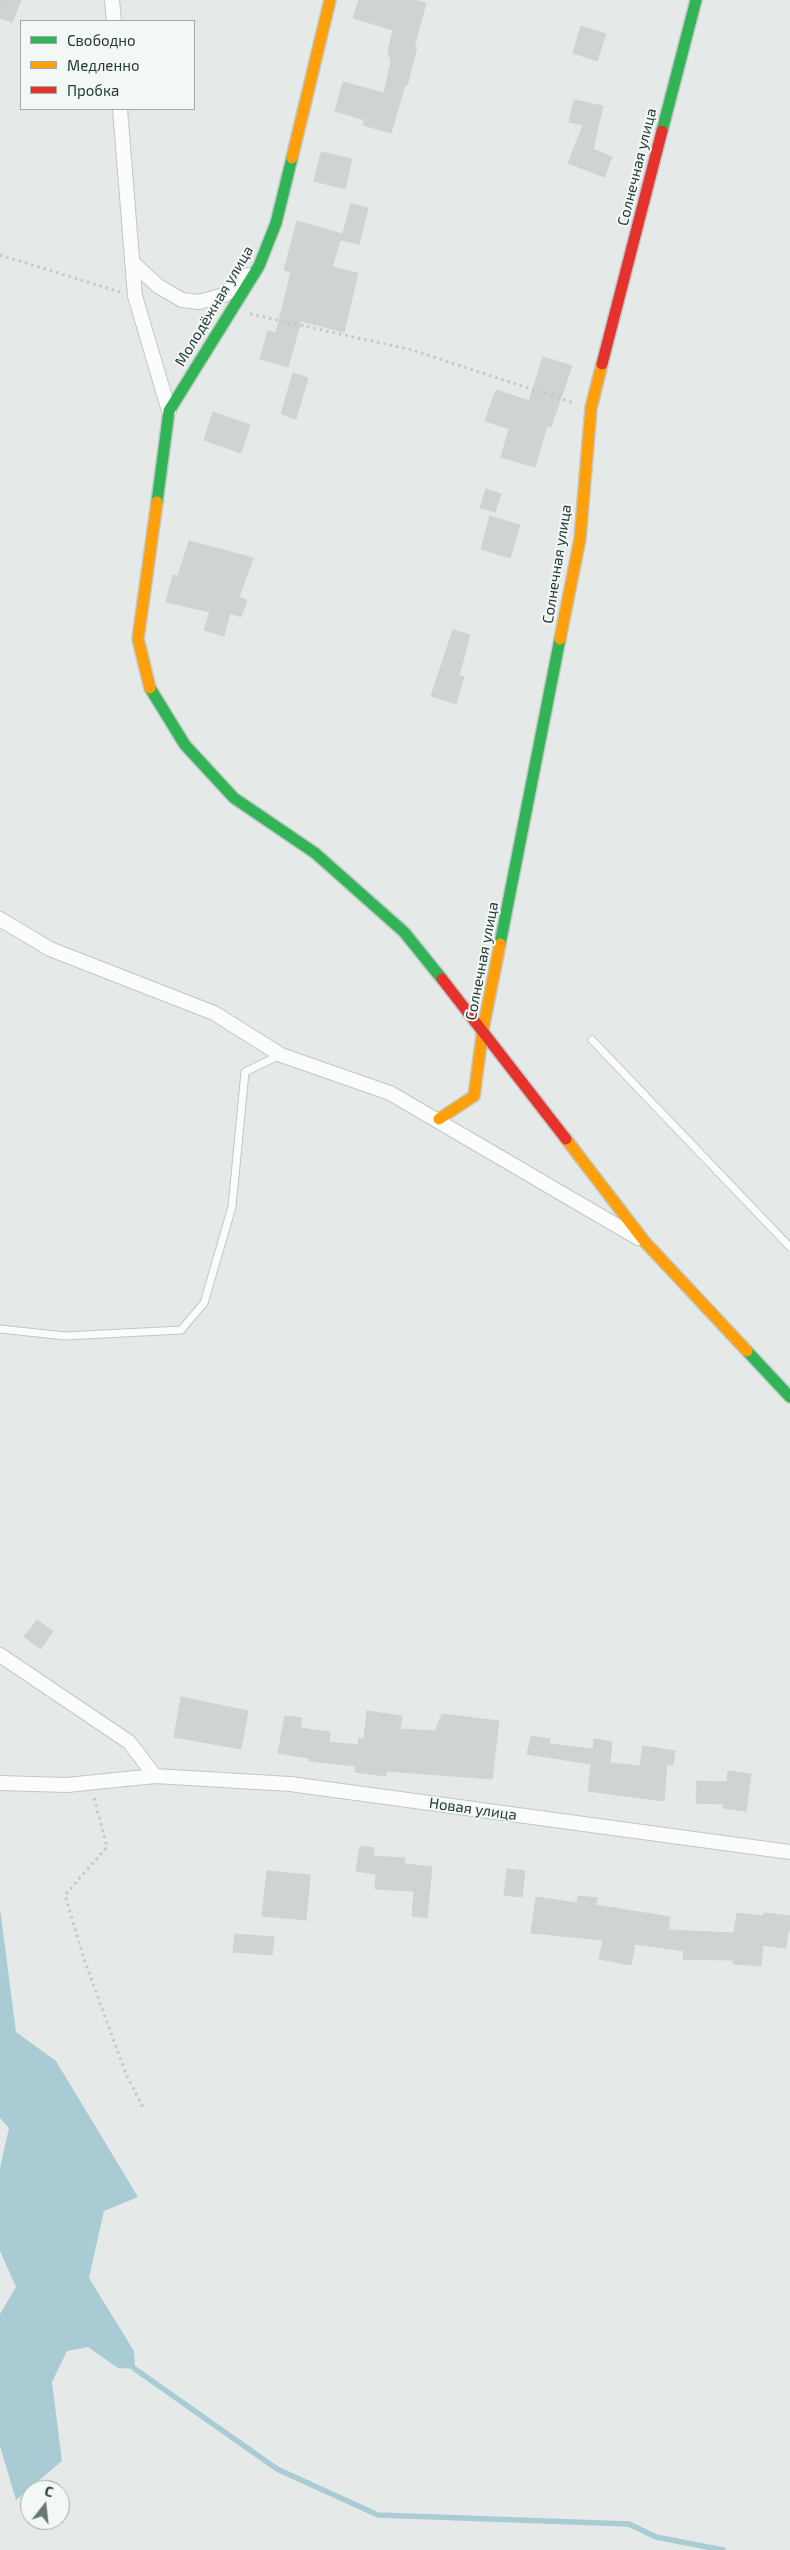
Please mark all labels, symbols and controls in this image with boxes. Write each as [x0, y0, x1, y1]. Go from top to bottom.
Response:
legend [20, 20, 195, 110]
text: Свободно [67, 31, 136, 49]
text: Медленно [67, 56, 140, 74]
text: Пробка [67, 81, 119, 99]
street label: Солнечная улица [614, 106, 660, 228]
street label: Молодёжная улица [171, 242, 257, 370]
street label: Солнечная улица [539, 503, 575, 625]
street label: Солнечная улица [462, 900, 502, 1022]
street label: Новая улица [428, 1794, 518, 1824]
north arrow [20, 2480, 70, 2530]
text: С [43, 2482, 55, 2500]

